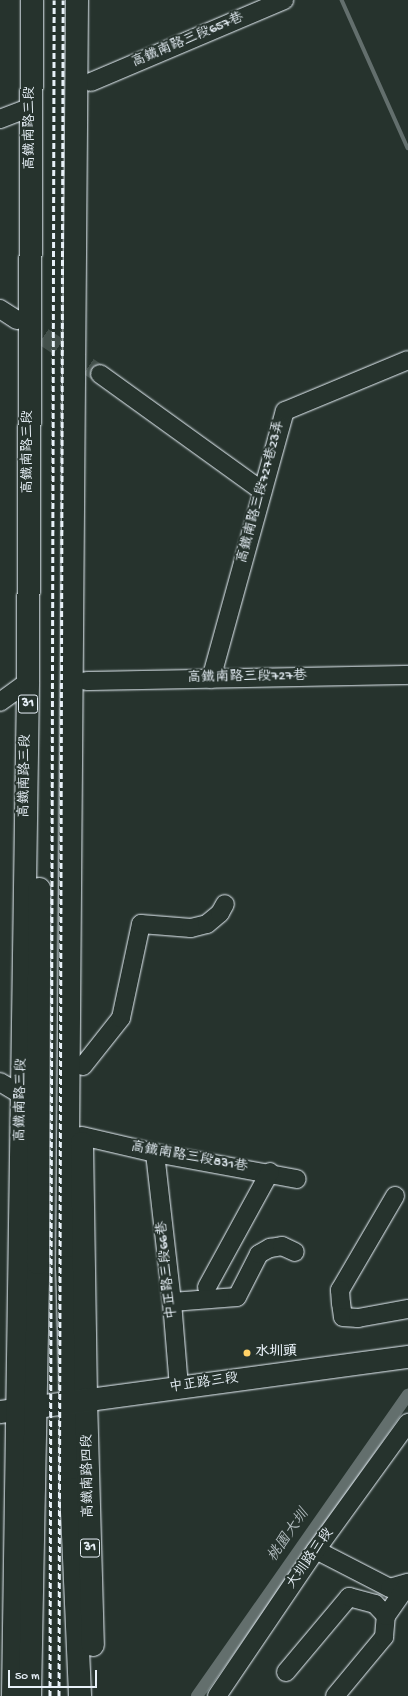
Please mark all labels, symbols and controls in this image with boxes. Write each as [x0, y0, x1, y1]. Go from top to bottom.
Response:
street label: 高鐵南路三段657巷 [130, 10, 246, 72]
street label: 高鐵南路三段 [23, 86, 39, 170]
street label: 高鐵南路三段 [21, 410, 37, 494]
street label: 高鐵南路三段727巷23弄 [235, 419, 289, 565]
street label: 高鐵南路三段727巷 [187, 669, 307, 687]
road number: 31 [18, 693, 38, 715]
street label: 高鐵南路三段 [17, 734, 35, 818]
street label: 高鐵南路三段 [13, 1058, 31, 1142]
street label: 高鐵南路三段831巷 [129, 1139, 249, 1177]
street label: 中正路三段66巷 [155, 1220, 181, 1320]
place label: 水圳頭 [255, 1345, 297, 1361]
marker: 水圳頭 [242, 1348, 252, 1358]
street label: 中正路三段 [168, 1371, 240, 1397]
street label: 高鐵南路四段 [80, 1434, 98, 1518]
water label: 桃園大圳 [264, 1506, 314, 1566]
street label: 大圳路三段 [284, 1526, 338, 1592]
road number: 31 [80, 1537, 100, 1559]
scale bar [10, 1662, 99, 1688]
text: 50 m [15, 1670, 40, 1684]

